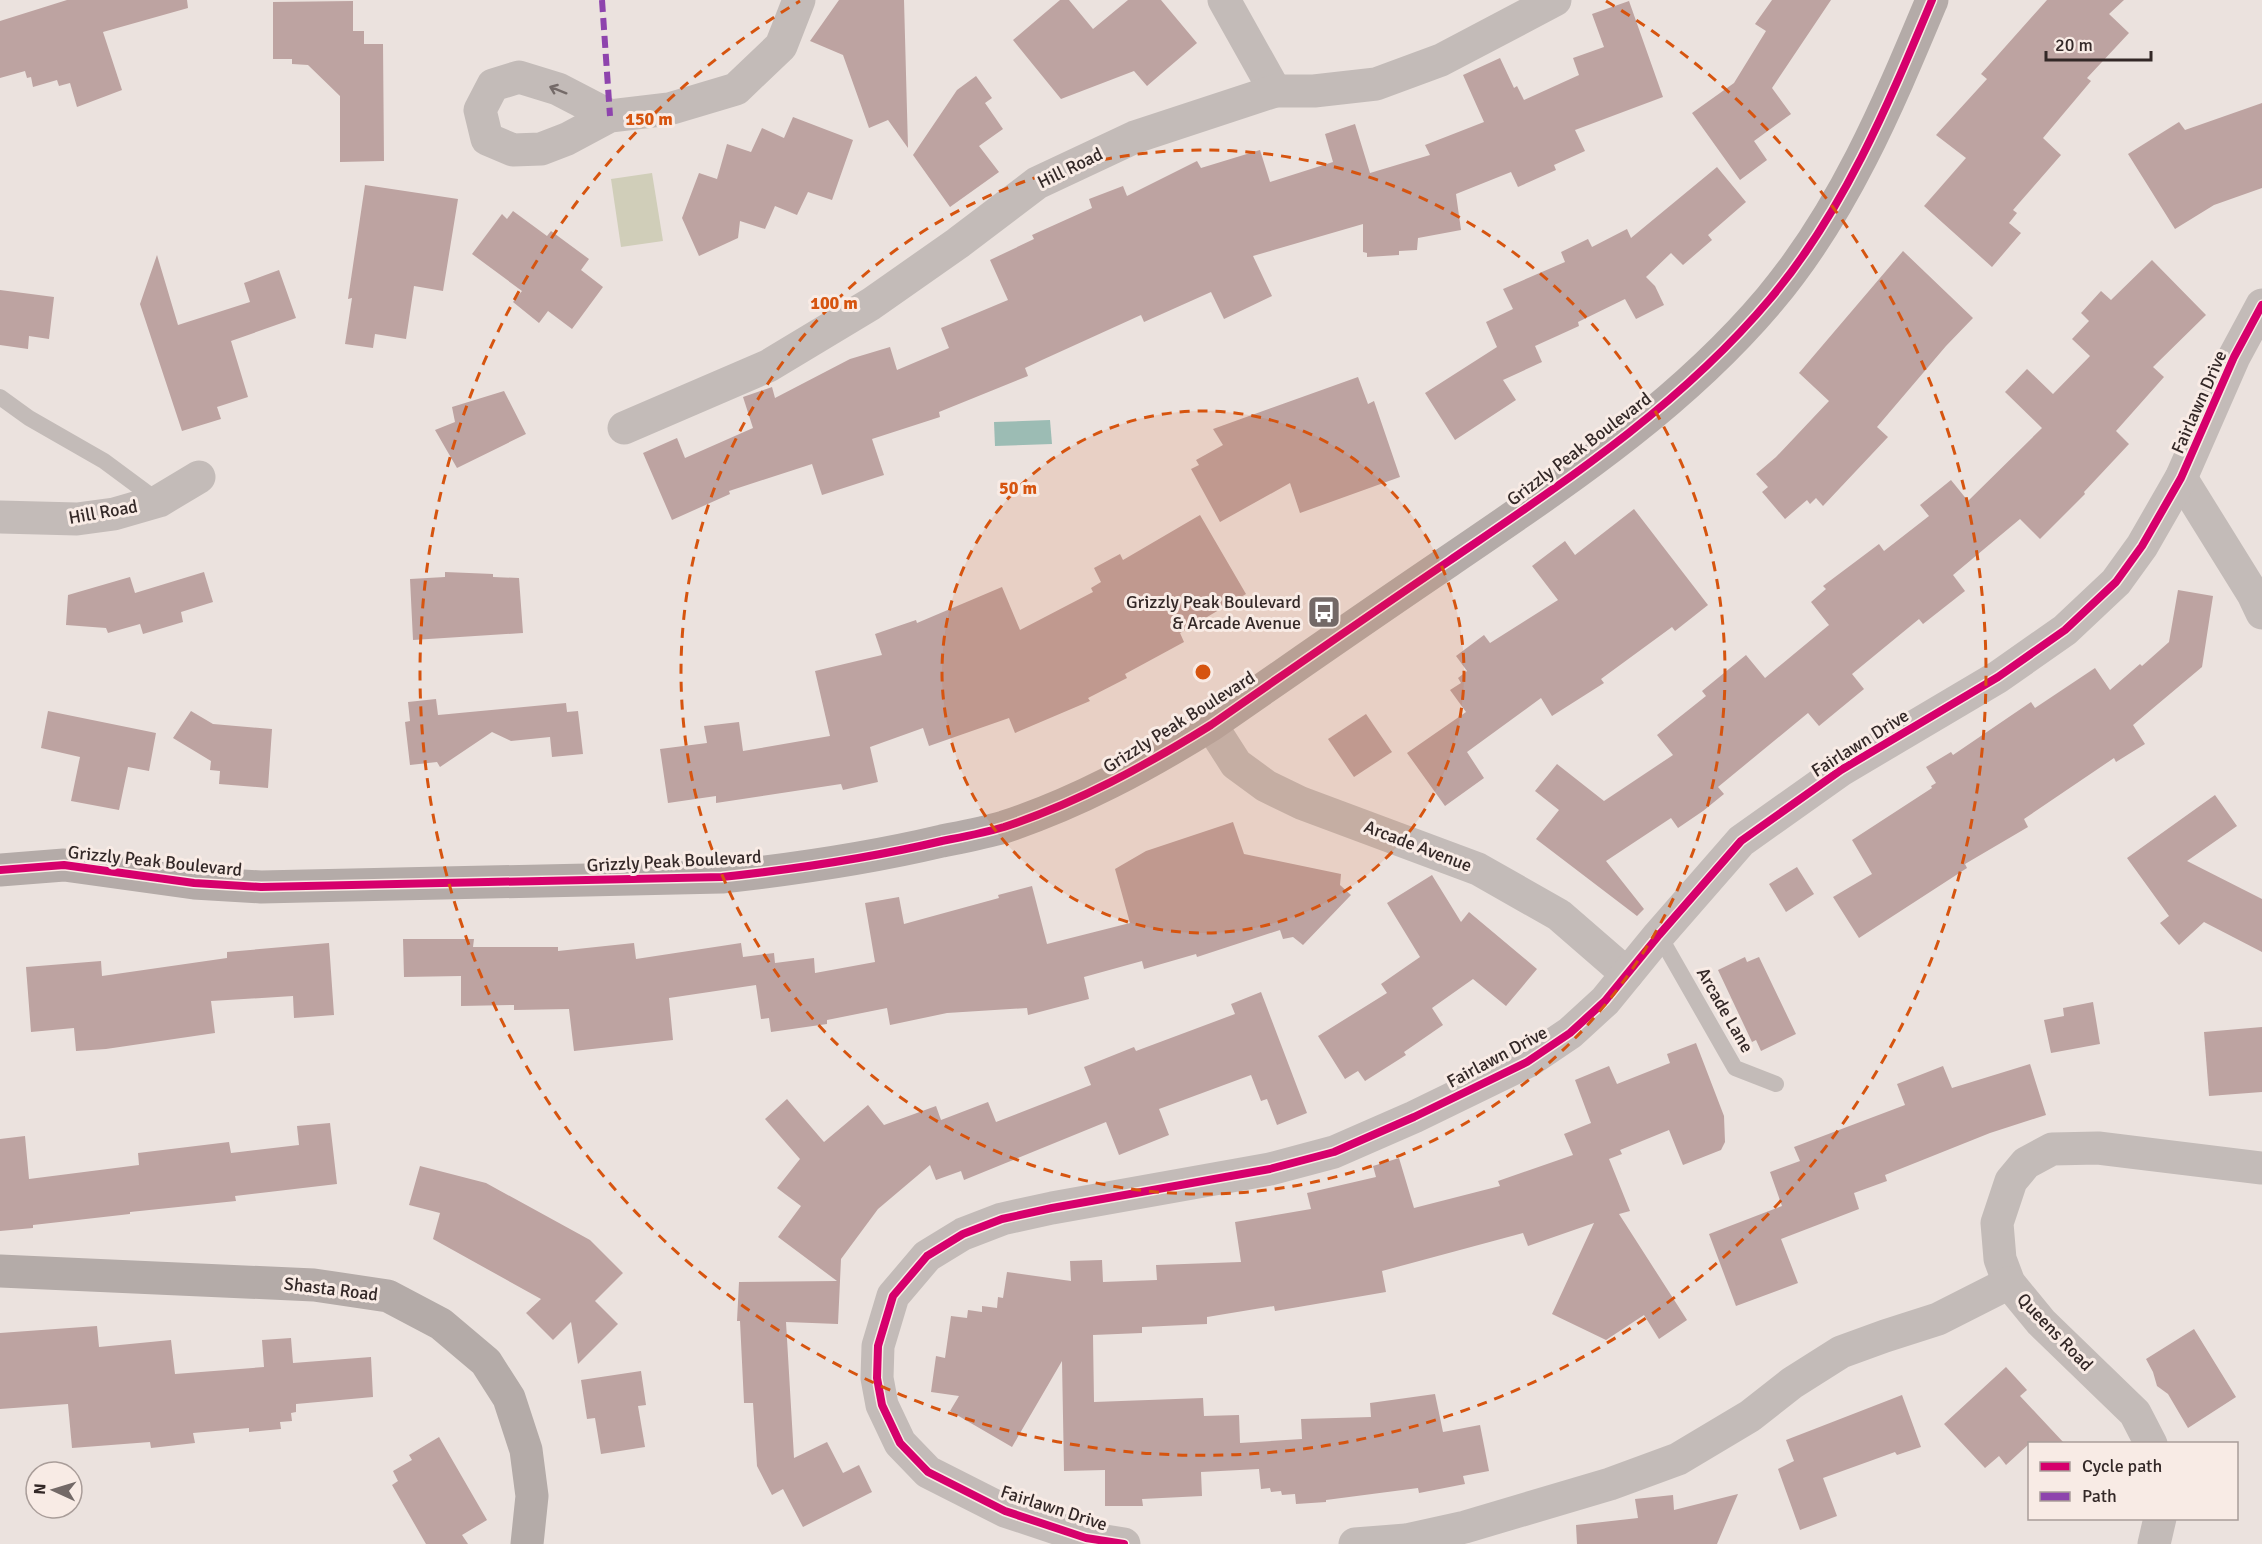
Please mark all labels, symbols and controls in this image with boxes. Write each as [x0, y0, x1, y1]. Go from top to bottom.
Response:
scale bar [2046, 24, 2151, 62]
text: 20 m [2055, 34, 2093, 56]
one-way arrow [549, 84, 567, 95]
text: 150 m [625, 108, 673, 130]
street label: Hill Road [1034, 143, 1106, 193]
text: 100 m [810, 292, 858, 314]
street label: Fairlawn Drive [2166, 347, 2232, 457]
street label: Grizzly Peak Boulevard [1502, 388, 1656, 510]
text: 50 m [999, 477, 1037, 499]
street label: Hill Road [67, 495, 139, 529]
place label: Grizzly Peak Boulevard & Arcade Avenue [1126, 591, 1301, 634]
bus stop icon: Grizzly Peak Boulevard & Arcade Avenue [1306, 594, 1342, 630]
centre of rings [1193, 662, 1213, 682]
street label: Grizzly Peak Boulevard [1099, 666, 1259, 778]
street label: Fairlawn Drive [1807, 704, 1913, 782]
street label: Arcade Avenue [1361, 815, 1475, 877]
street label: Grizzly Peak Boulevard [67, 841, 243, 881]
street label: Grizzly Peak Boulevard [586, 845, 762, 877]
street label: Arcade Lane [1692, 964, 1758, 1056]
street label: Fairlawn Drive [1443, 1021, 1551, 1093]
street label: Shasta Road [283, 1272, 379, 1306]
street label: Queens Road [2012, 1288, 2098, 1376]
legend [2028, 1442, 2238, 1520]
text: Cycle path [2082, 1455, 2162, 1477]
north arrow [24, 1460, 84, 1520]
street label: Fairlawn Drive [998, 1480, 1110, 1536]
text: N [30, 1483, 50, 1495]
text: Path [2082, 1485, 2117, 1507]

